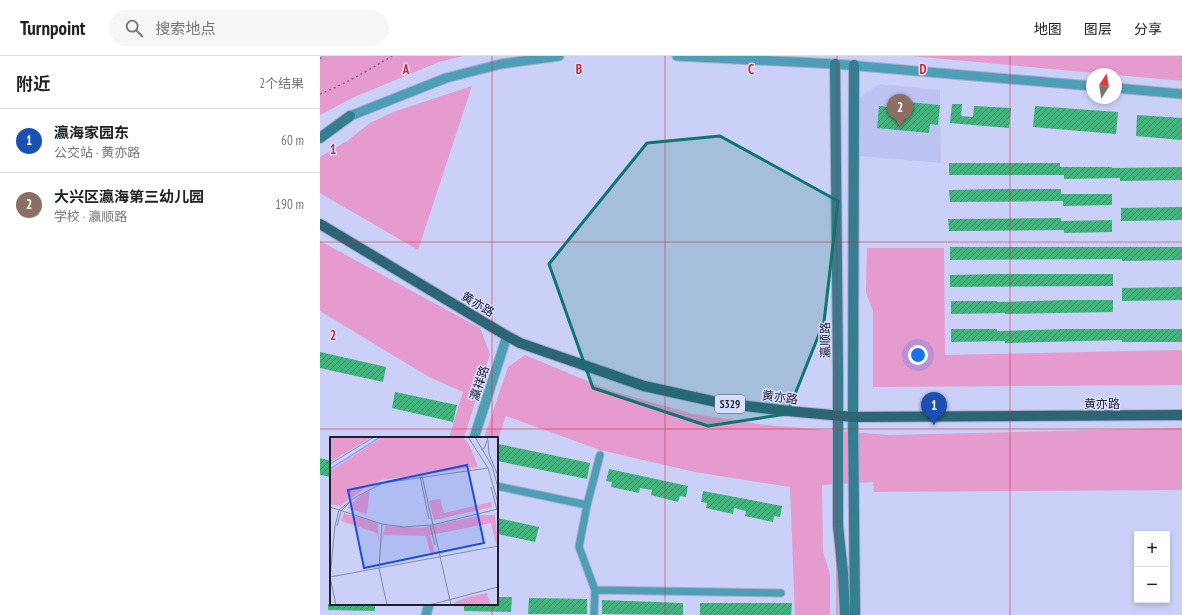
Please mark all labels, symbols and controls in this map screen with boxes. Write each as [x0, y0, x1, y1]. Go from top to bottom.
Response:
search box [109, 10, 389, 46]
text: Turnpoint [20, 16, 85, 40]
icon: search [123, 17, 145, 39]
text: 搜索地点 [155, 19, 215, 38]
text: 地图 [1034, 20, 1062, 38]
text: 图层 [1084, 20, 1112, 38]
text: 分享 [1134, 20, 1162, 38]
text: A [402, 61, 410, 78]
text: B [576, 61, 582, 78]
text: C [748, 61, 754, 78]
text: D [920, 61, 927, 78]
north arrow [1086, 68, 1122, 104]
text: 附近 [16, 73, 50, 95]
text: 2个结果 [259, 75, 304, 92]
pin: 2 [887, 94, 913, 127]
text: 瀛海家园东 [54, 123, 129, 142]
text: 1 [26, 132, 32, 149]
text: 60 m [281, 132, 304, 149]
text: 1 [330, 141, 336, 158]
text: 公交站 · 黄亦路 [54, 144, 140, 161]
text: 大兴区瀛海第三幼儿园 [54, 187, 204, 206]
text: 2 [26, 196, 32, 213]
text: 190 m [275, 196, 304, 213]
text: 学校 · 瀛顺路 [54, 208, 127, 225]
street label: 黄亦路 [459, 288, 497, 320]
street label: 瀛顺路 [817, 322, 833, 358]
text: 2 [330, 327, 336, 344]
your location [908, 345, 928, 365]
street label: 瀛祥路 [466, 364, 492, 402]
street label: 黄亦路 [761, 387, 799, 407]
pin: 1 [921, 392, 947, 425]
road number: S329 [715, 395, 745, 413]
street label: 黄亦路 [1084, 396, 1120, 411]
inset map [330, 437, 498, 605]
map controls [1134, 531, 1170, 603]
button: + [1134, 531, 1170, 567]
button: − [1134, 567, 1170, 603]

